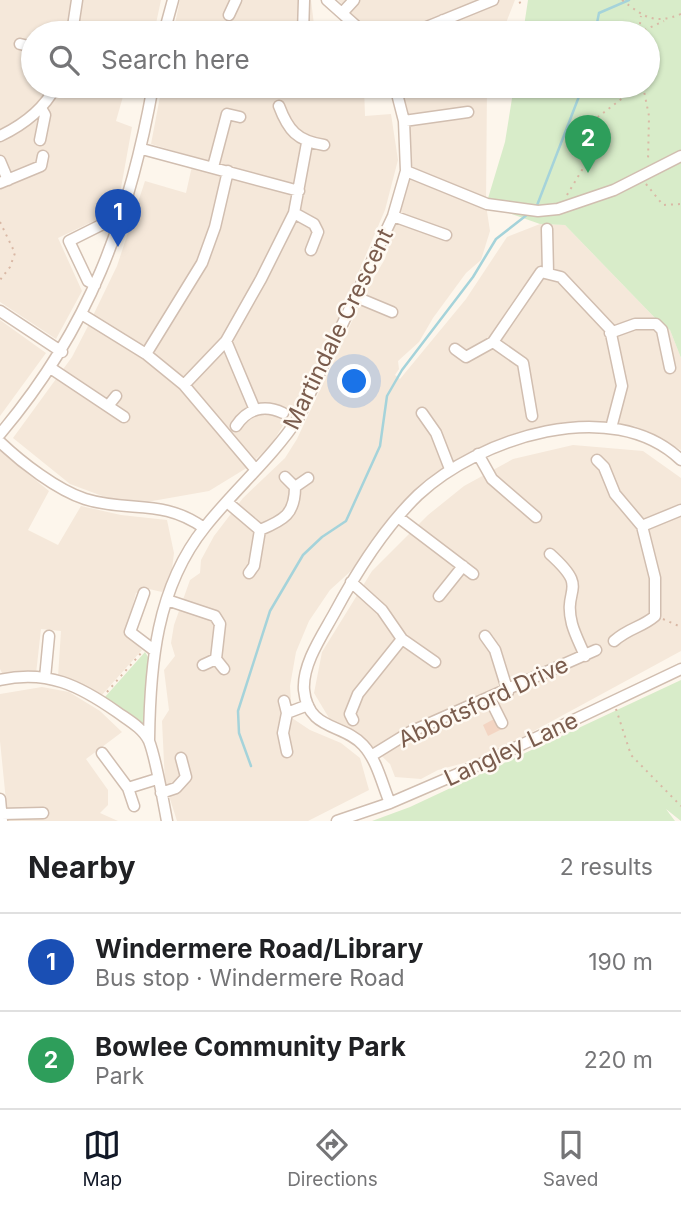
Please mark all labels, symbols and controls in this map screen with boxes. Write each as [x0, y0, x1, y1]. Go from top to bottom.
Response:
search box [21, 21, 660, 98]
icon: search [45, 41, 83, 79]
text: Search here [101, 44, 250, 75]
pin: 2 [565, 115, 611, 173]
pin: 1 [95, 189, 141, 247]
street label: Martindale Crescent [277, 224, 399, 434]
your location [337, 364, 371, 398]
street label: Abbotsford Drive [393, 650, 573, 754]
street label: Langley Lane [440, 706, 582, 792]
text: Nearby [28, 849, 136, 885]
text: 2 results [560, 853, 653, 881]
text: Windermere Road/Library [95, 933, 423, 964]
text: 1 [46, 948, 56, 976]
text: 190 m [588, 948, 653, 976]
text: Bus stop · Windermere Road [95, 964, 405, 992]
text: Bowlee Community Park [95, 1031, 406, 1062]
text: 2 [44, 1046, 58, 1074]
text: 220 m [584, 1046, 653, 1074]
text: Park [95, 1062, 144, 1090]
tab: Map [83, 1126, 122, 1191]
tab: Directions [287, 1126, 378, 1191]
tab: Saved [543, 1126, 598, 1191]

